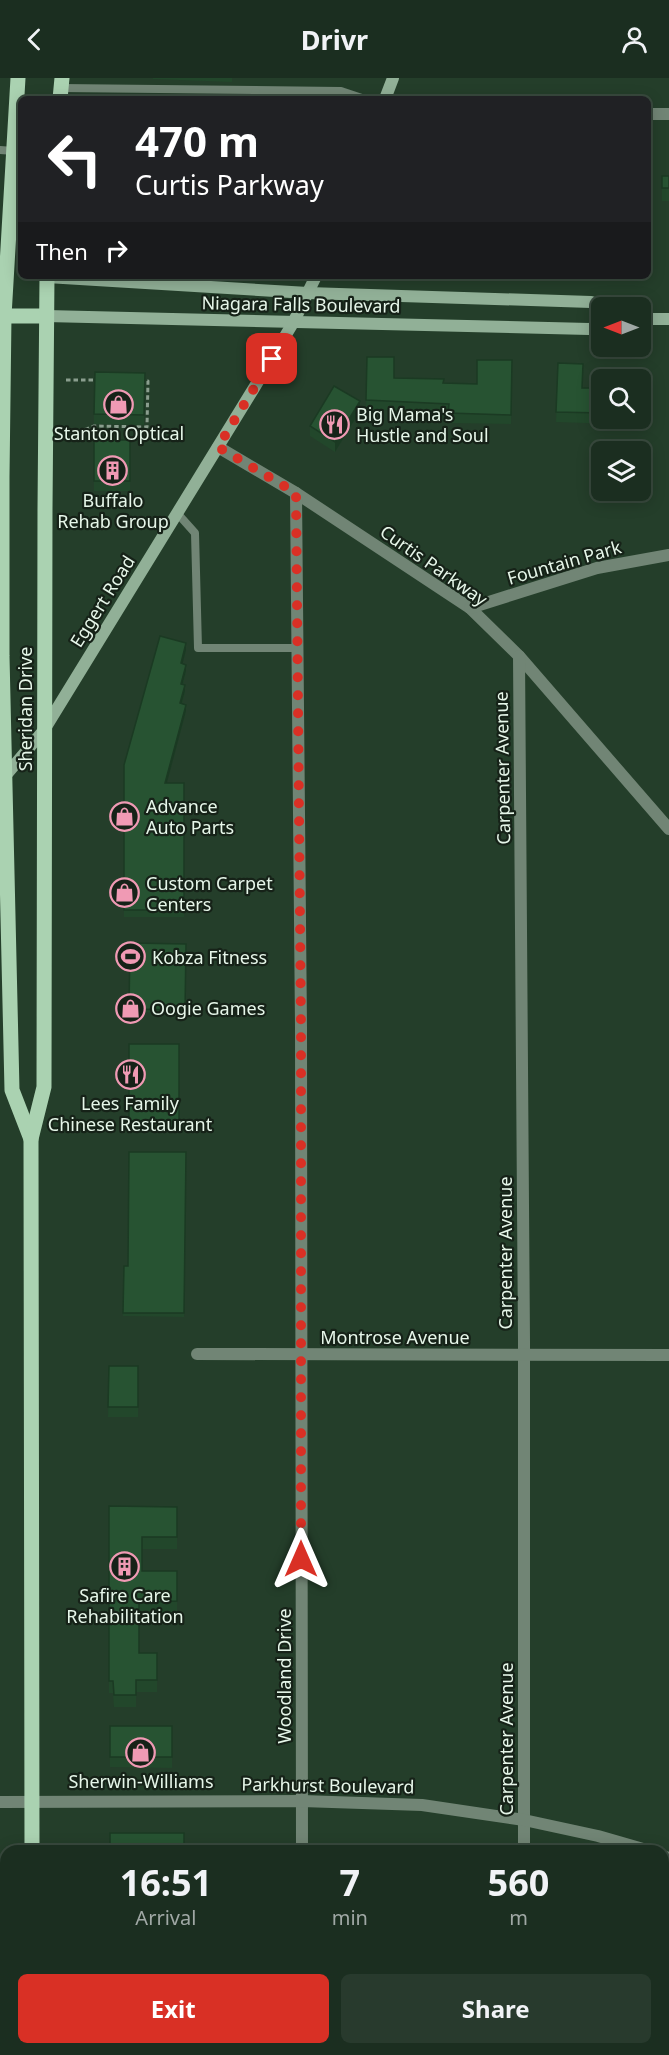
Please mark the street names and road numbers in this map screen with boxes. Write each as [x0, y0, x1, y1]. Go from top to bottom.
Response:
street label: Niagara Falls Boulevard [201, 290, 401, 318]
street label: Curtis Parkway [376, 519, 493, 611]
street label: Fountain Park [504, 534, 624, 590]
street label: Eggert Road [64, 550, 140, 652]
street label: Sheridan Drive [13, 647, 37, 771]
street label: Carpenter Avenue [489, 691, 515, 845]
street label: Carpenter Avenue [493, 1176, 517, 1330]
street label: Montrose Avenue [320, 1325, 470, 1349]
street label: Woodland Drive [272, 1608, 296, 1744]
street label: Carpenter Avenue [494, 1662, 518, 1816]
street label: Parkhurst Boulevard [241, 1771, 415, 1799]

